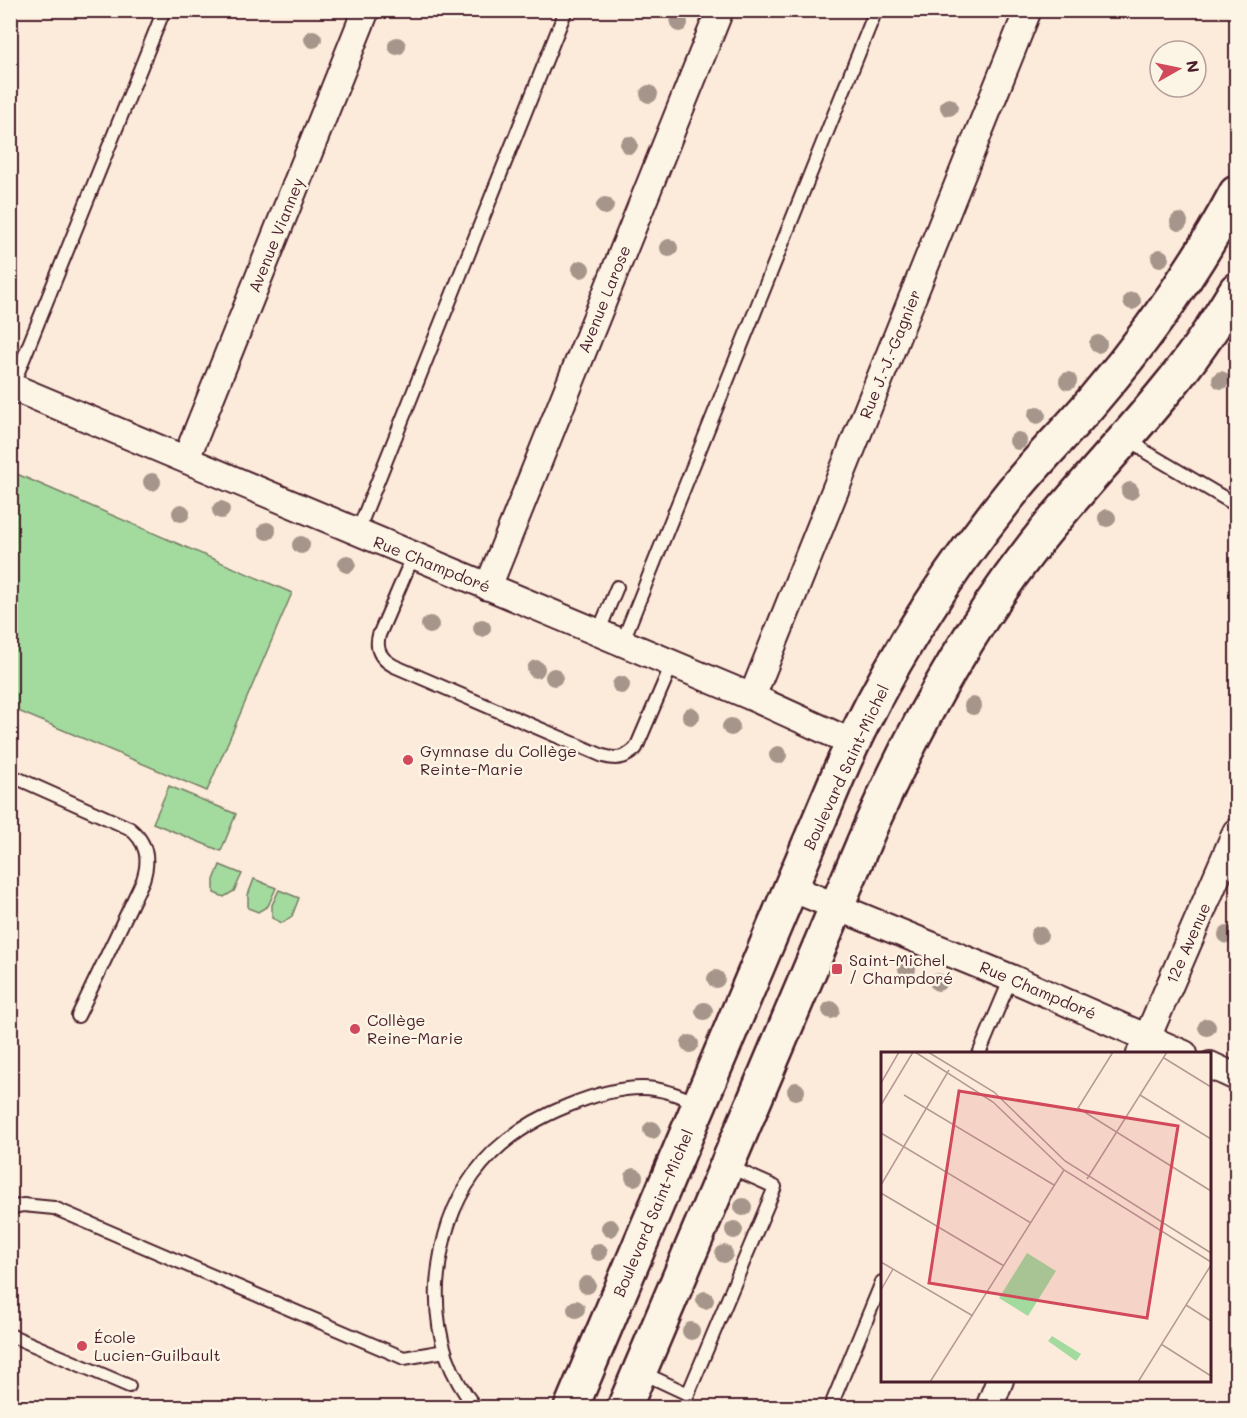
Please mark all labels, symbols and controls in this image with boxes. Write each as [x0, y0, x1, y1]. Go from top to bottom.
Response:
north arrow [1148, 39, 1208, 99]
text: N [1182, 59, 1205, 74]
street label: Avenue Vianney [243, 174, 308, 295]
street label: Avenue Larose [572, 242, 635, 356]
street label: Rue J.-J.-Gagnier [854, 286, 925, 421]
street label: Rue Champdoré [370, 530, 494, 597]
street label: Boulevard Saint-Michel [798, 681, 893, 853]
place label: Gymnase du Collège Reinte-Marie [420, 740, 577, 779]
marker: Gymnase du Collège Reinte-Marie [401, 753, 415, 767]
street label: 12e Avenue [1160, 899, 1215, 987]
place label: Saint-Michel / Champdoré [849, 949, 953, 988]
street label: Rue Champdoré [977, 956, 1100, 1024]
marker: Saint-Michel / Champdoré [830, 962, 844, 976]
place label: Collège Reine-Marie [367, 1009, 463, 1048]
marker: Collège Reine-Marie [348, 1022, 362, 1036]
inset map [881, 1052, 1211, 1382]
street label: Boulevard Saint-Michel [608, 1126, 697, 1300]
place label: École Lucien-Guilbault [94, 1326, 220, 1365]
marker: École Lucien-Guilbault [75, 1339, 89, 1353]

